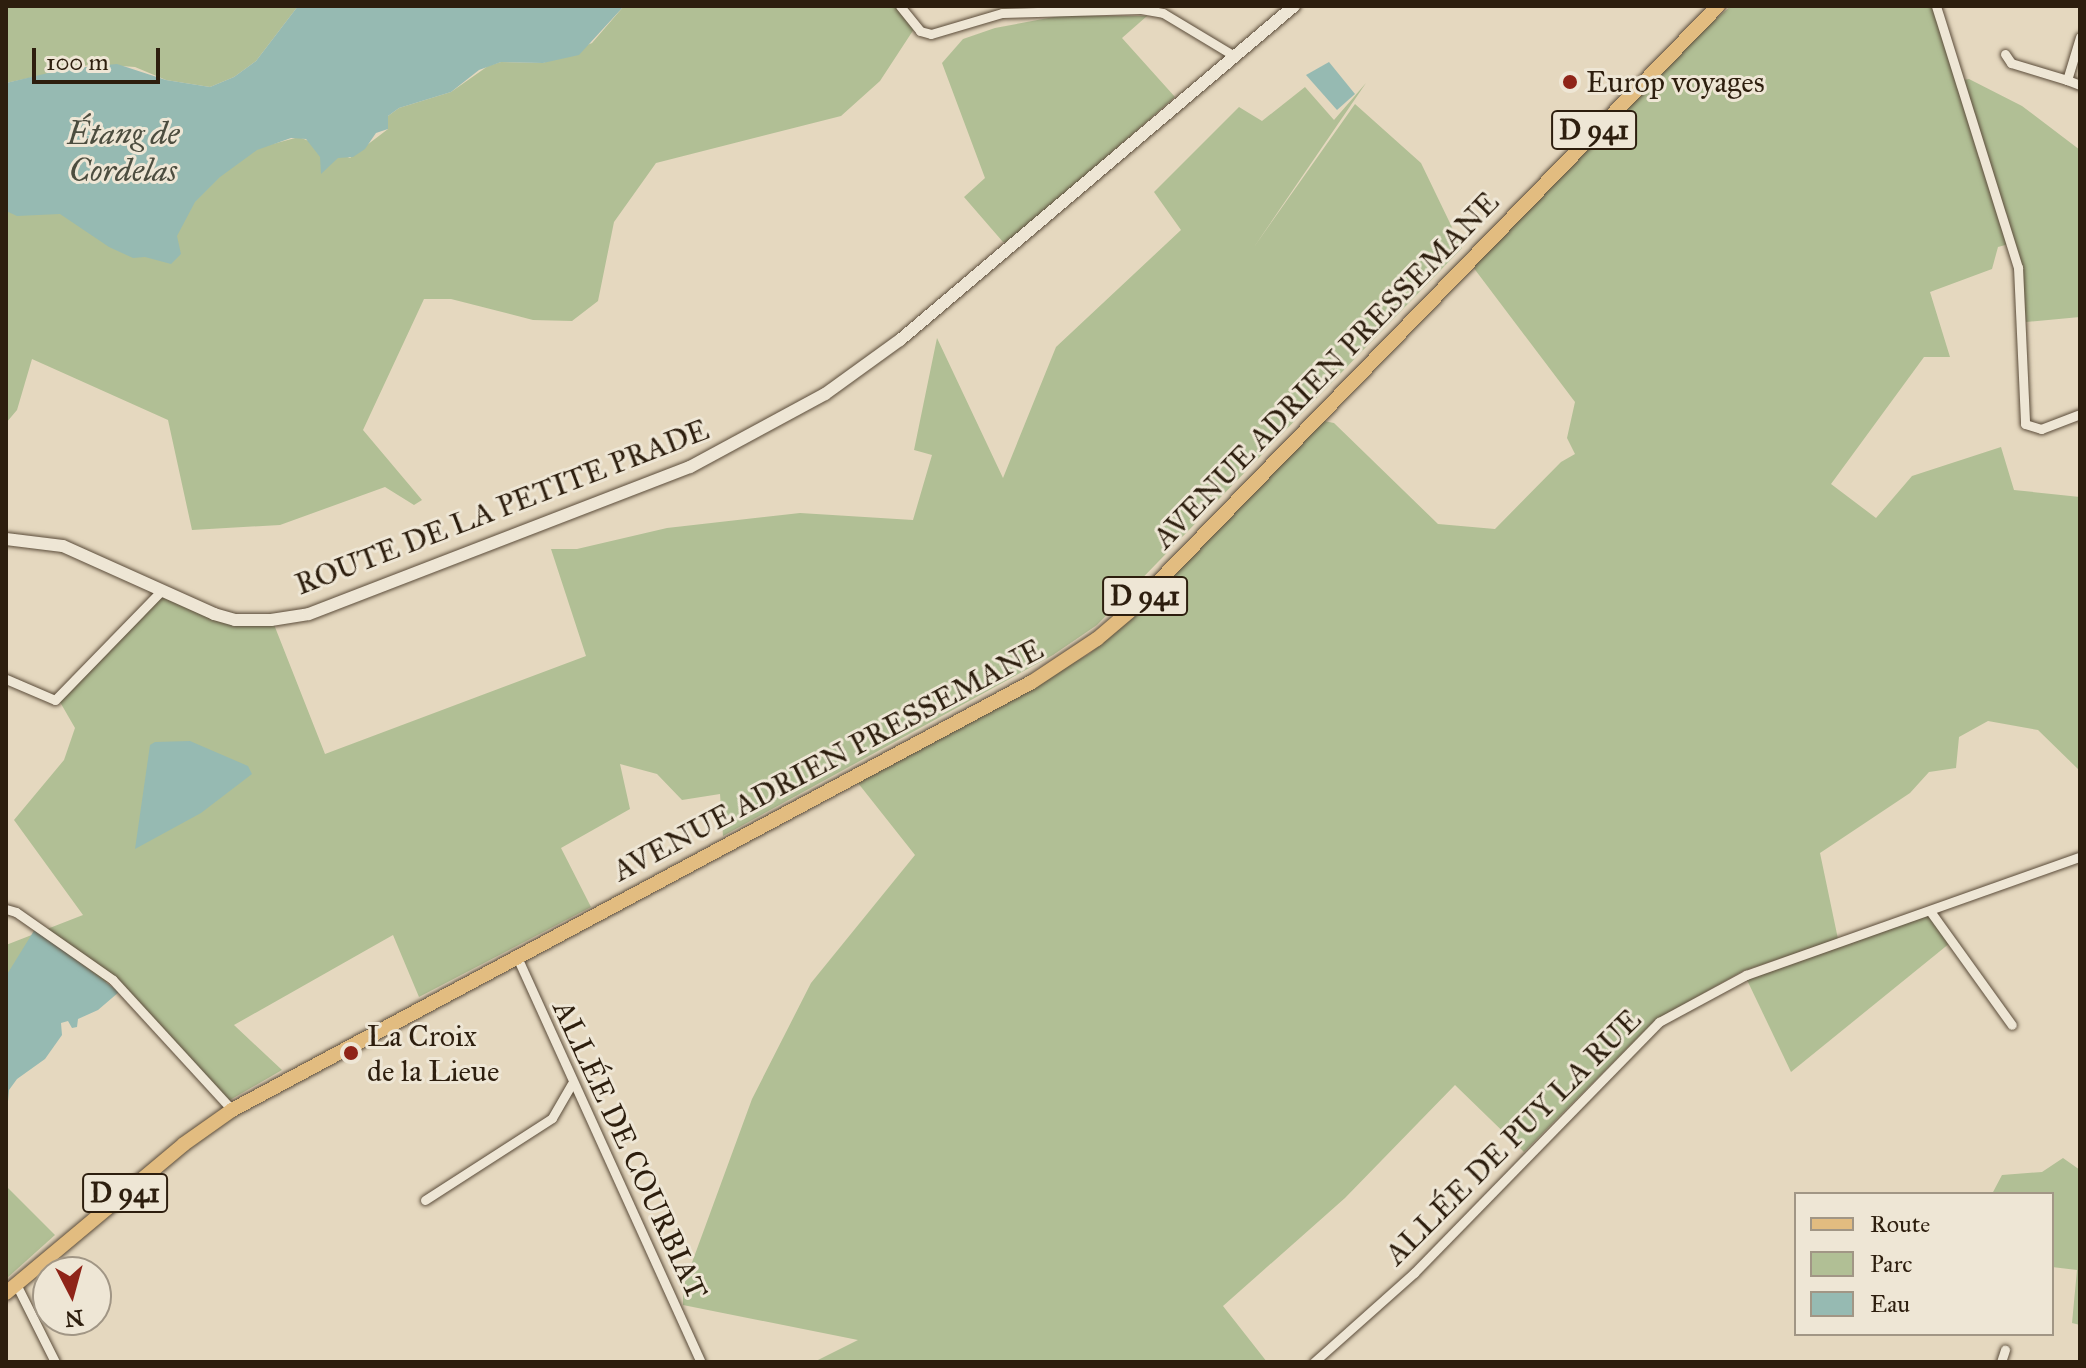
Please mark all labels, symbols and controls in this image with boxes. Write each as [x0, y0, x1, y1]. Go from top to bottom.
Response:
scale bar [36, 32, 164, 82]
text: 100 m [46, 47, 109, 77]
place label: Europ voyages [1586, 64, 1765, 100]
marker: Europ voyages [1561, 73, 1579, 91]
road number: D 941 [1550, 106, 1638, 154]
water label: Étang de Cordelas [67, 116, 179, 191]
street label: AVENUE ADRIEN PRESSEMANE [1146, 184, 1506, 556]
street label: ROUTE DE LA PETITE PRADE [290, 411, 714, 603]
road number: D 941 [1101, 572, 1189, 620]
street label: AVENUE ADRIEN PRESSEMANE [607, 631, 1049, 889]
street label: ALLÉE DE COURBIAT [545, 995, 715, 1305]
street label: ALLÉE DE PUY LA RUE [1378, 1002, 1648, 1272]
place label: La Croix de la Lieue [367, 1018, 500, 1088]
marker: La Croix de la Lieue [342, 1044, 360, 1062]
road number: D 941 [81, 1169, 169, 1217]
legend [1794, 1192, 2054, 1336]
text: Route [1870, 1209, 1930, 1239]
text: Parc [1870, 1249, 1912, 1279]
north arrow [32, 1256, 112, 1336]
text: Eau [1870, 1289, 1910, 1319]
text: N [64, 1304, 85, 1333]

